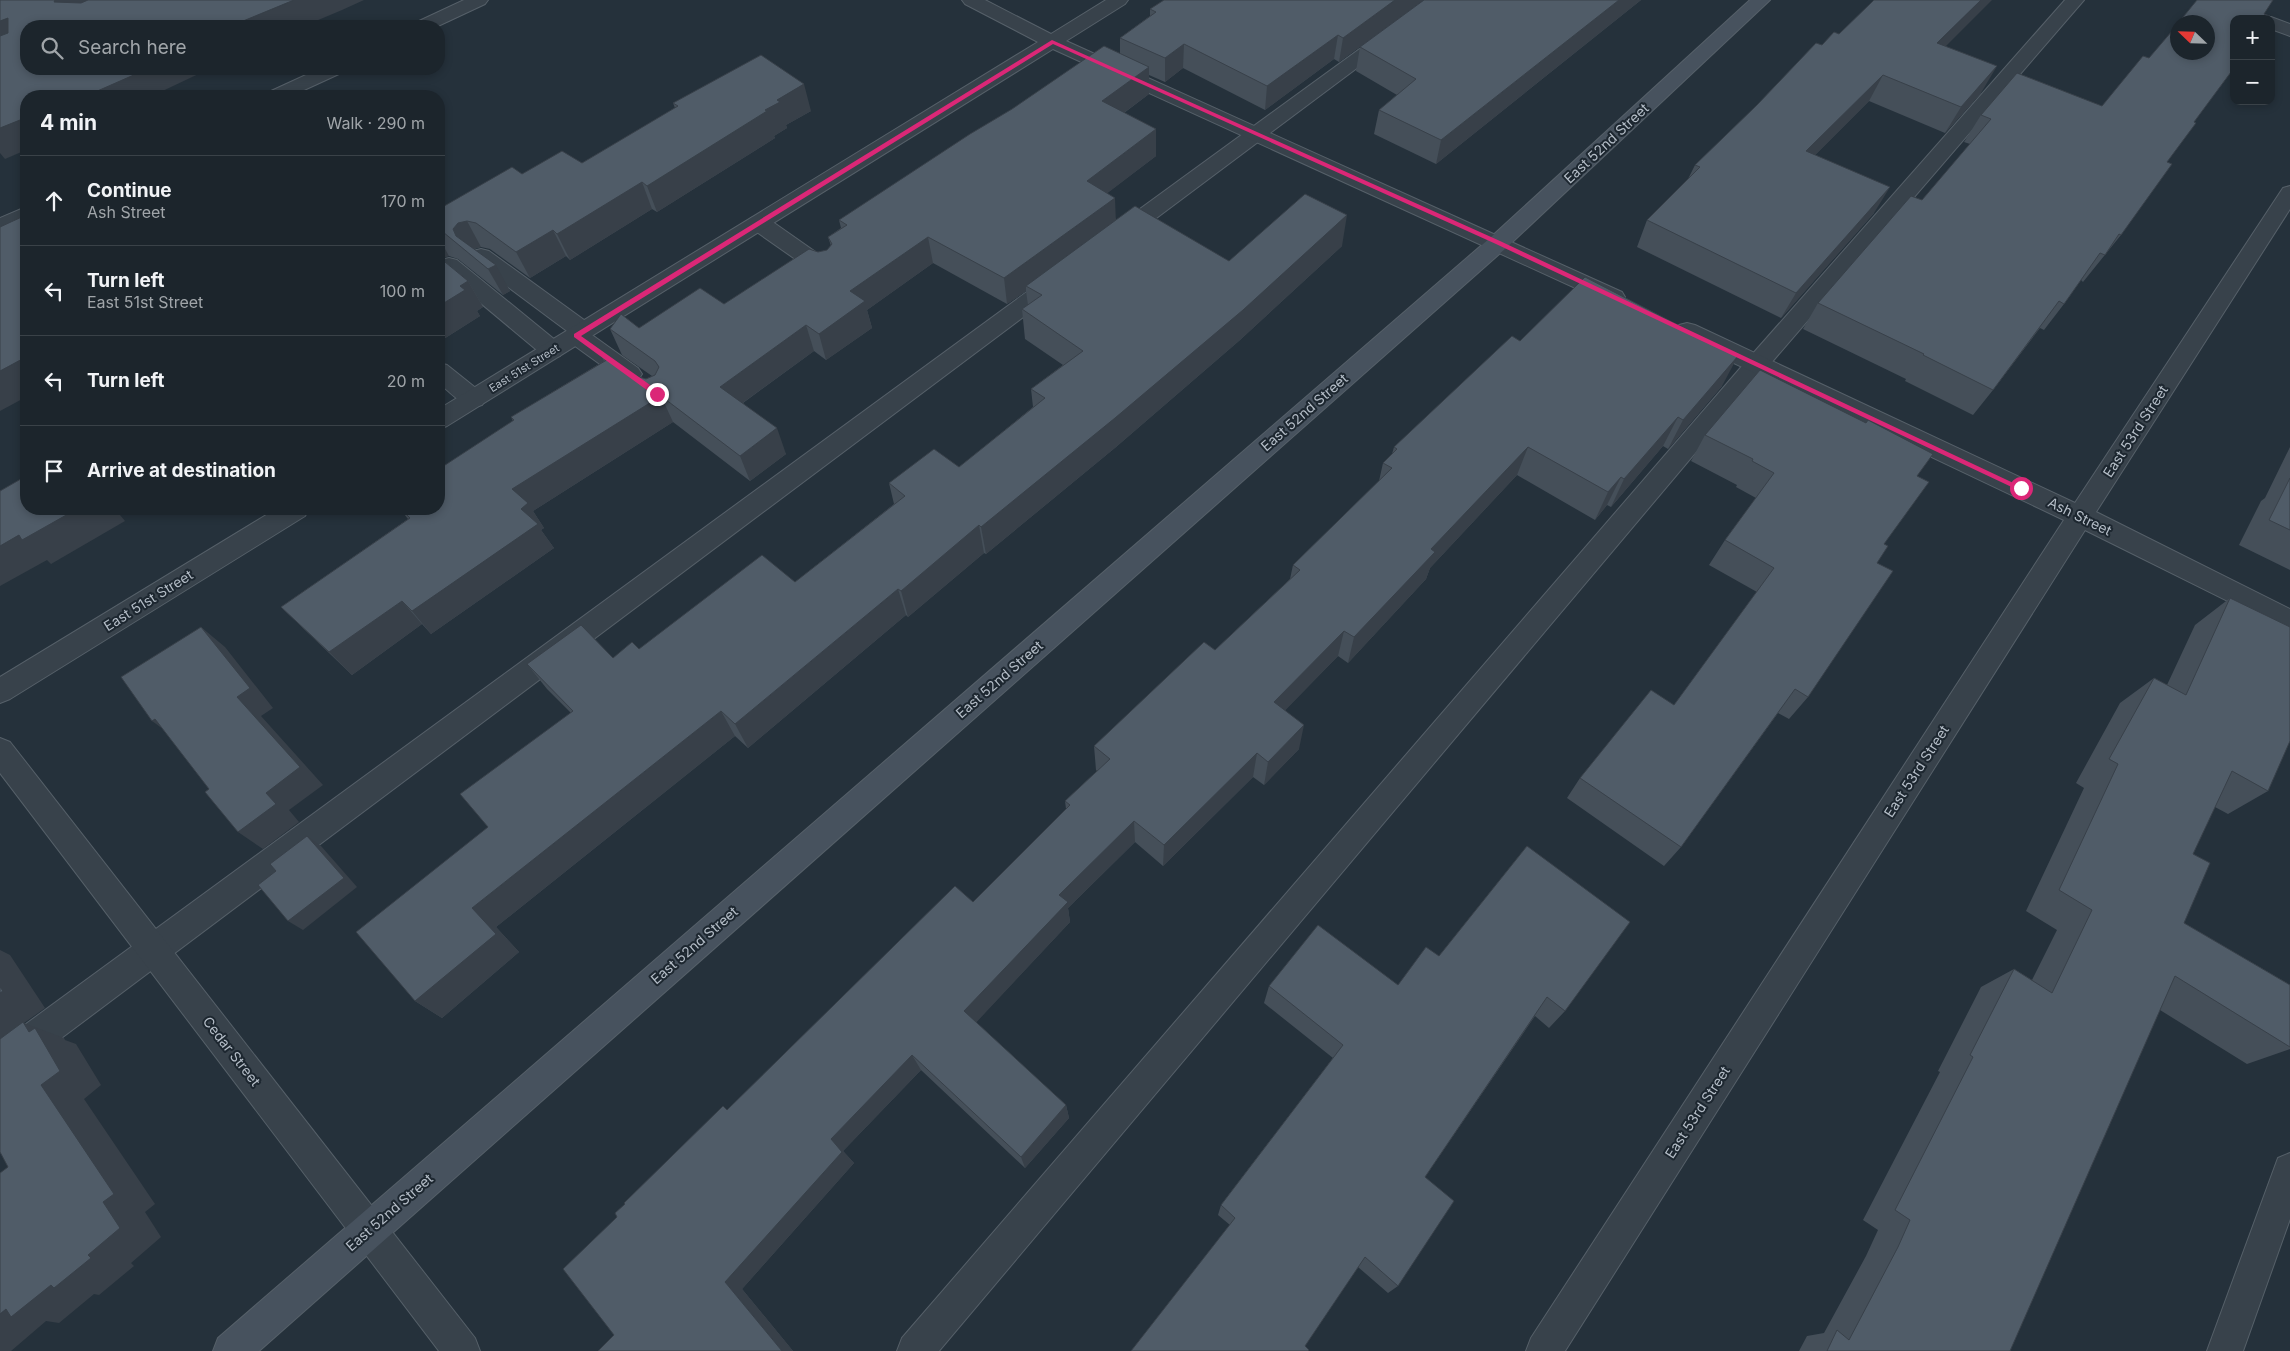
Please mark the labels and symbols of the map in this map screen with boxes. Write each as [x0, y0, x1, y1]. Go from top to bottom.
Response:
north arrow [2170, 15, 2215, 60]
street label: East 52nd Street [1560, 99, 1652, 187]
street label: East 51st Street [486, 341, 562, 395]
street label: East 52nd Street [1257, 369, 1351, 454]
street label: East 53rd Street [2099, 381, 2171, 480]
route end [646, 383, 669, 406]
route start [2010, 477, 2033, 500]
street label: Ash Street [2045, 493, 2115, 539]
street label: East 51st Street [100, 566, 196, 634]
street label: East 52nd Street [952, 636, 1046, 721]
street label: East 53rd Street [1880, 721, 1952, 820]
street label: East 52nd Street [647, 902, 741, 987]
street label: Cedar Street [200, 1013, 265, 1089]
street label: East 53rd Street [1661, 1062, 1733, 1161]
street label: East 52nd Street [342, 1169, 436, 1254]

